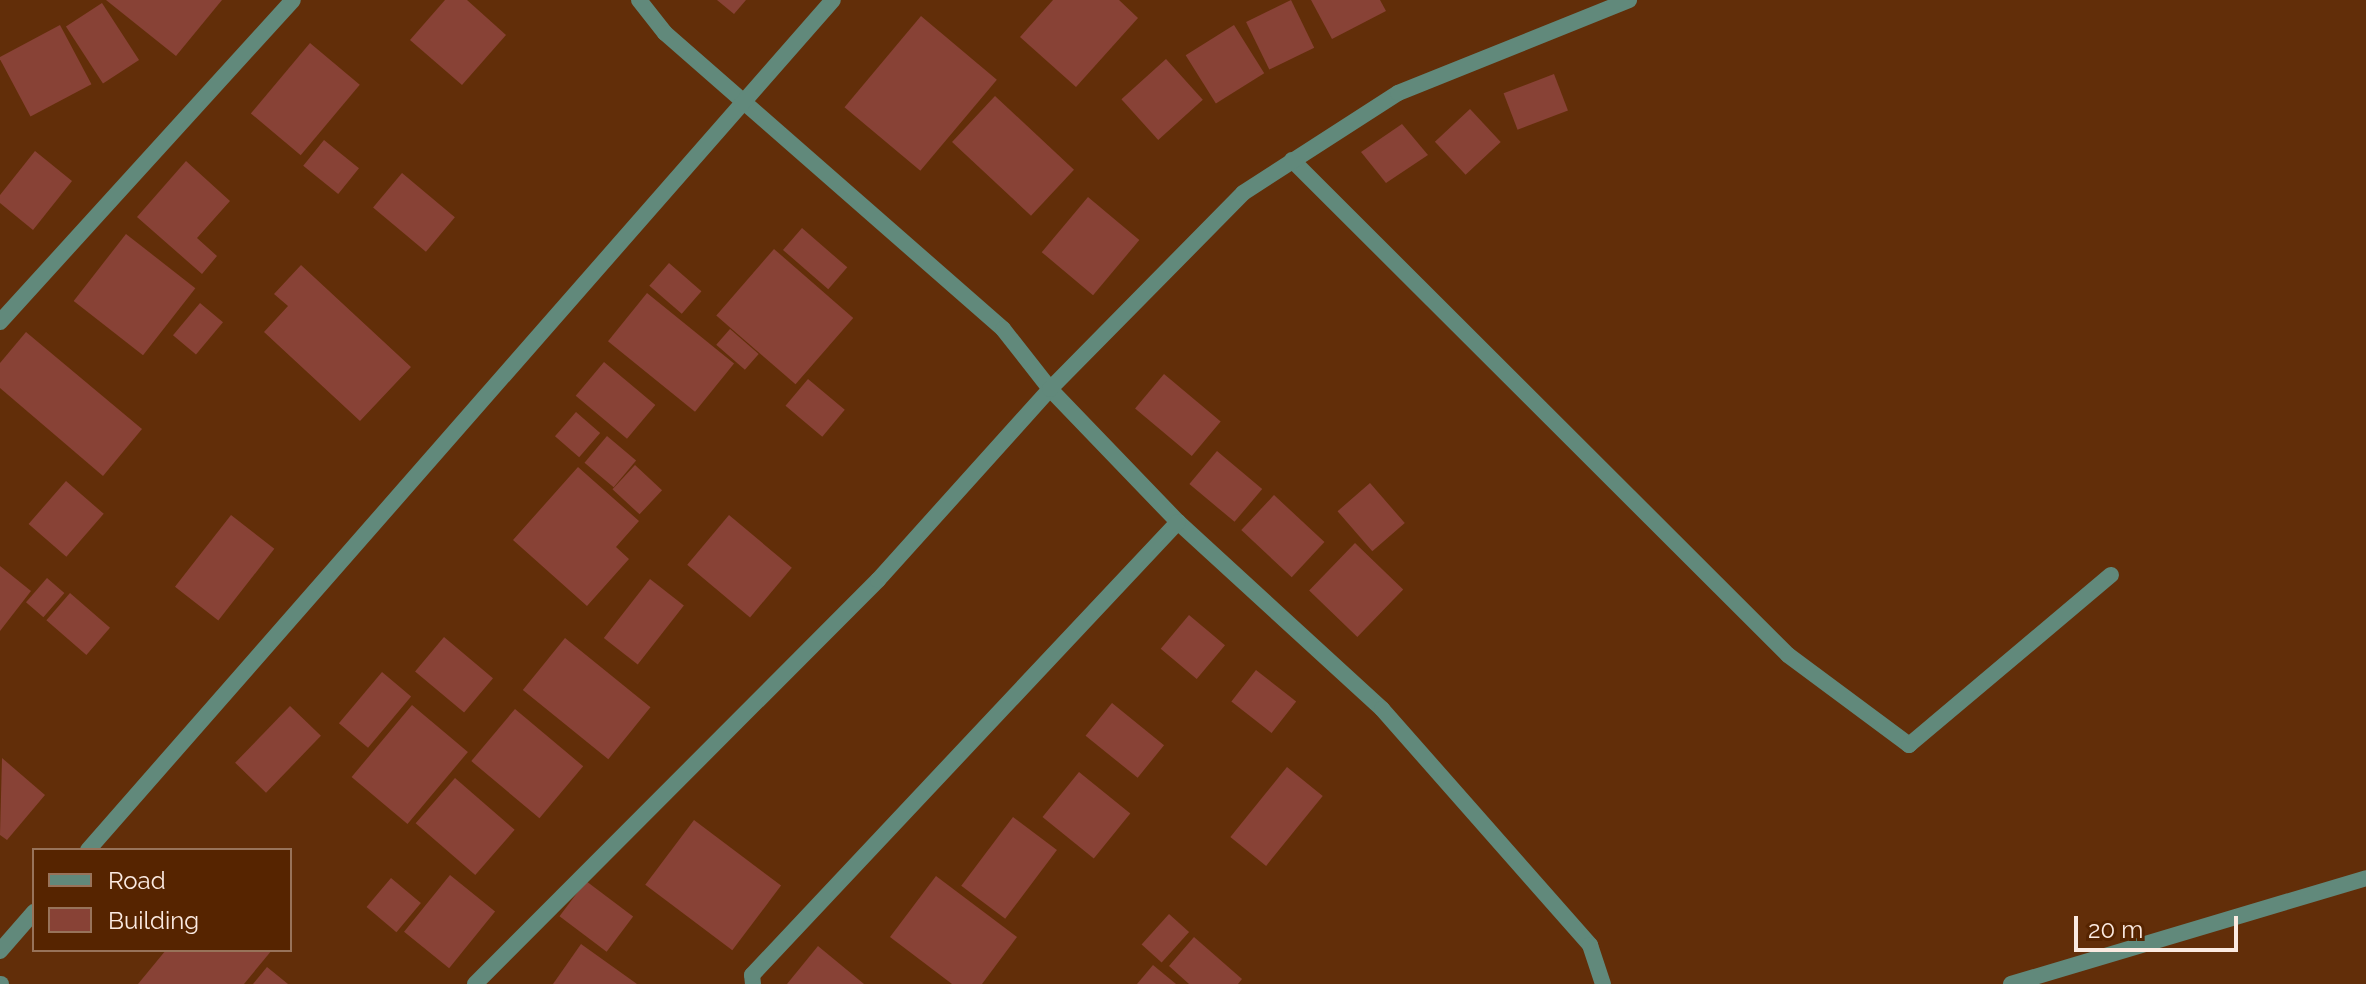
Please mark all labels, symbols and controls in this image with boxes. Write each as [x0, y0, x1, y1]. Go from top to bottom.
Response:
legend [32, 848, 292, 952]
text: Road [108, 866, 166, 895]
scale bar [2078, 900, 2242, 950]
text: Building [108, 906, 199, 935]
text: 20 m [2088, 915, 2143, 944]

